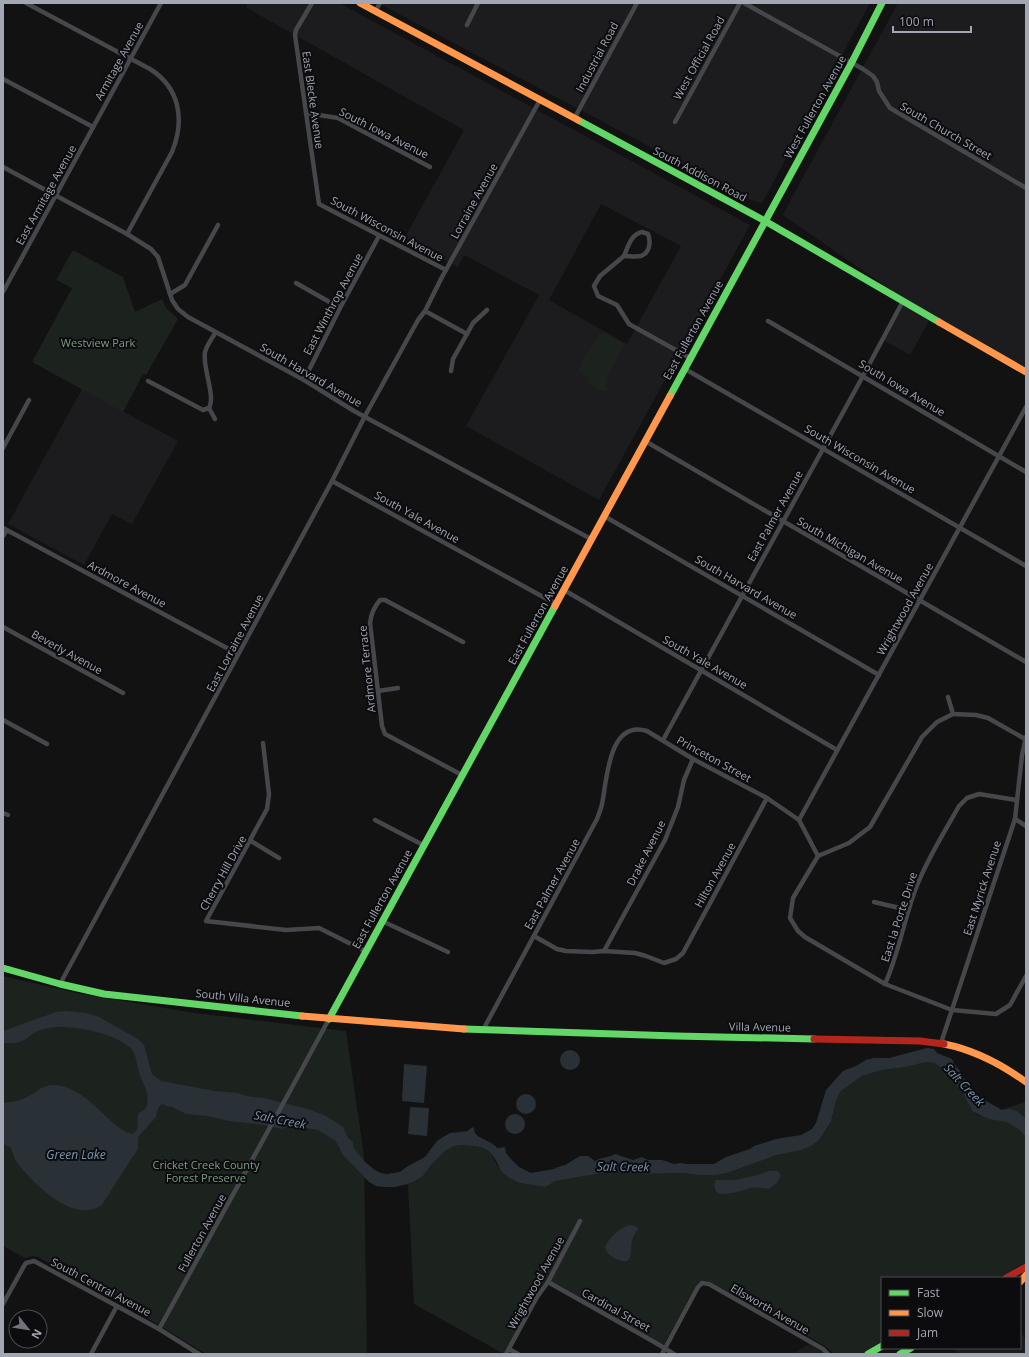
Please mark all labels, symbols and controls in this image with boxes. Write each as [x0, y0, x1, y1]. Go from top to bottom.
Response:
scale bar [893, 8, 971, 34]
street label: West Official Road [669, 13, 728, 102]
text: 100 m [899, 13, 934, 30]
street label: Armitage Avenue [91, 19, 146, 103]
street label: Industrial Road [572, 19, 621, 95]
street label: East Blecke Avenue [299, 50, 328, 150]
street label: West Fullerton Avenue [780, 53, 849, 161]
street label: South Church Street [898, 98, 995, 163]
street label: South Iowa Avenue [337, 104, 431, 162]
street label: East Armitage Avenue [12, 142, 79, 247]
street label: South Addison Road [651, 143, 750, 205]
street label: Lorraine Avenue [447, 160, 501, 241]
street label: South Wisconsin Avenue [328, 192, 446, 265]
street label: East Winthrop Avenue [299, 250, 366, 357]
street label: East Fullerton Avenue [659, 277, 726, 382]
park label: Westview Park [61, 335, 135, 350]
street label: South Harvard Avenue [257, 339, 365, 410]
street label: South Iowa Avenue [856, 356, 948, 419]
street label: South Wisconsin Avenue [802, 421, 918, 496]
street label: East Palmer Avenue [743, 468, 806, 564]
street label: South Yale Avenue [372, 487, 463, 546]
street label: South Michigan Avenue [794, 513, 906, 586]
street label: South Harvard Avenue [692, 551, 800, 622]
street label: Ardmore Avenue [85, 557, 169, 611]
street label: Wrightwood Avenue [873, 560, 936, 658]
street label: East Fullerton Avenue [504, 562, 571, 667]
street label: East Lorraine Avenue [202, 591, 267, 694]
street label: Ardmore Terrace [354, 625, 379, 713]
street label: Beverly Avenue [29, 626, 105, 677]
street label: South Yale Avenue [660, 631, 750, 692]
street label: Princeton Street [674, 732, 754, 785]
street label: Drake Avenue [623, 817, 669, 888]
street label: Cherry Hill Drive [196, 833, 249, 913]
street label: East Palmer Avenue [520, 836, 583, 932]
street label: East Myrick Avenue [959, 838, 1004, 937]
street label: Hilton Avenue [691, 840, 739, 910]
street label: East Fullerton Avenue [348, 846, 415, 951]
street label: East la Porte Drive [877, 870, 920, 964]
street label: South Villa Avenue [195, 985, 291, 1010]
street label: Villa Avenue [729, 1018, 791, 1035]
water label: Salt Creek [940, 1060, 989, 1111]
water label: Salt Creek [253, 1106, 309, 1133]
water label: Green Lake [46, 1146, 106, 1163]
park label: Cricket Creek County Forest Preserve [152, 1157, 260, 1185]
water label: Salt Creek [597, 1158, 651, 1175]
street label: Fullerton Avenue [174, 1191, 229, 1274]
street label: Wrightwood Avenue [504, 1234, 567, 1332]
street label: South Central Avenue [49, 1254, 154, 1319]
legend [881, 1277, 1021, 1349]
street label: Ellsworth Avenue [728, 1280, 812, 1337]
text: Fast [917, 1284, 940, 1301]
street label: Cardinal Street [579, 1285, 653, 1335]
text: Slow [917, 1304, 944, 1321]
north arrow [8, 1309, 48, 1349]
text: Jam [916, 1324, 938, 1341]
text: N [28, 1327, 46, 1342]

